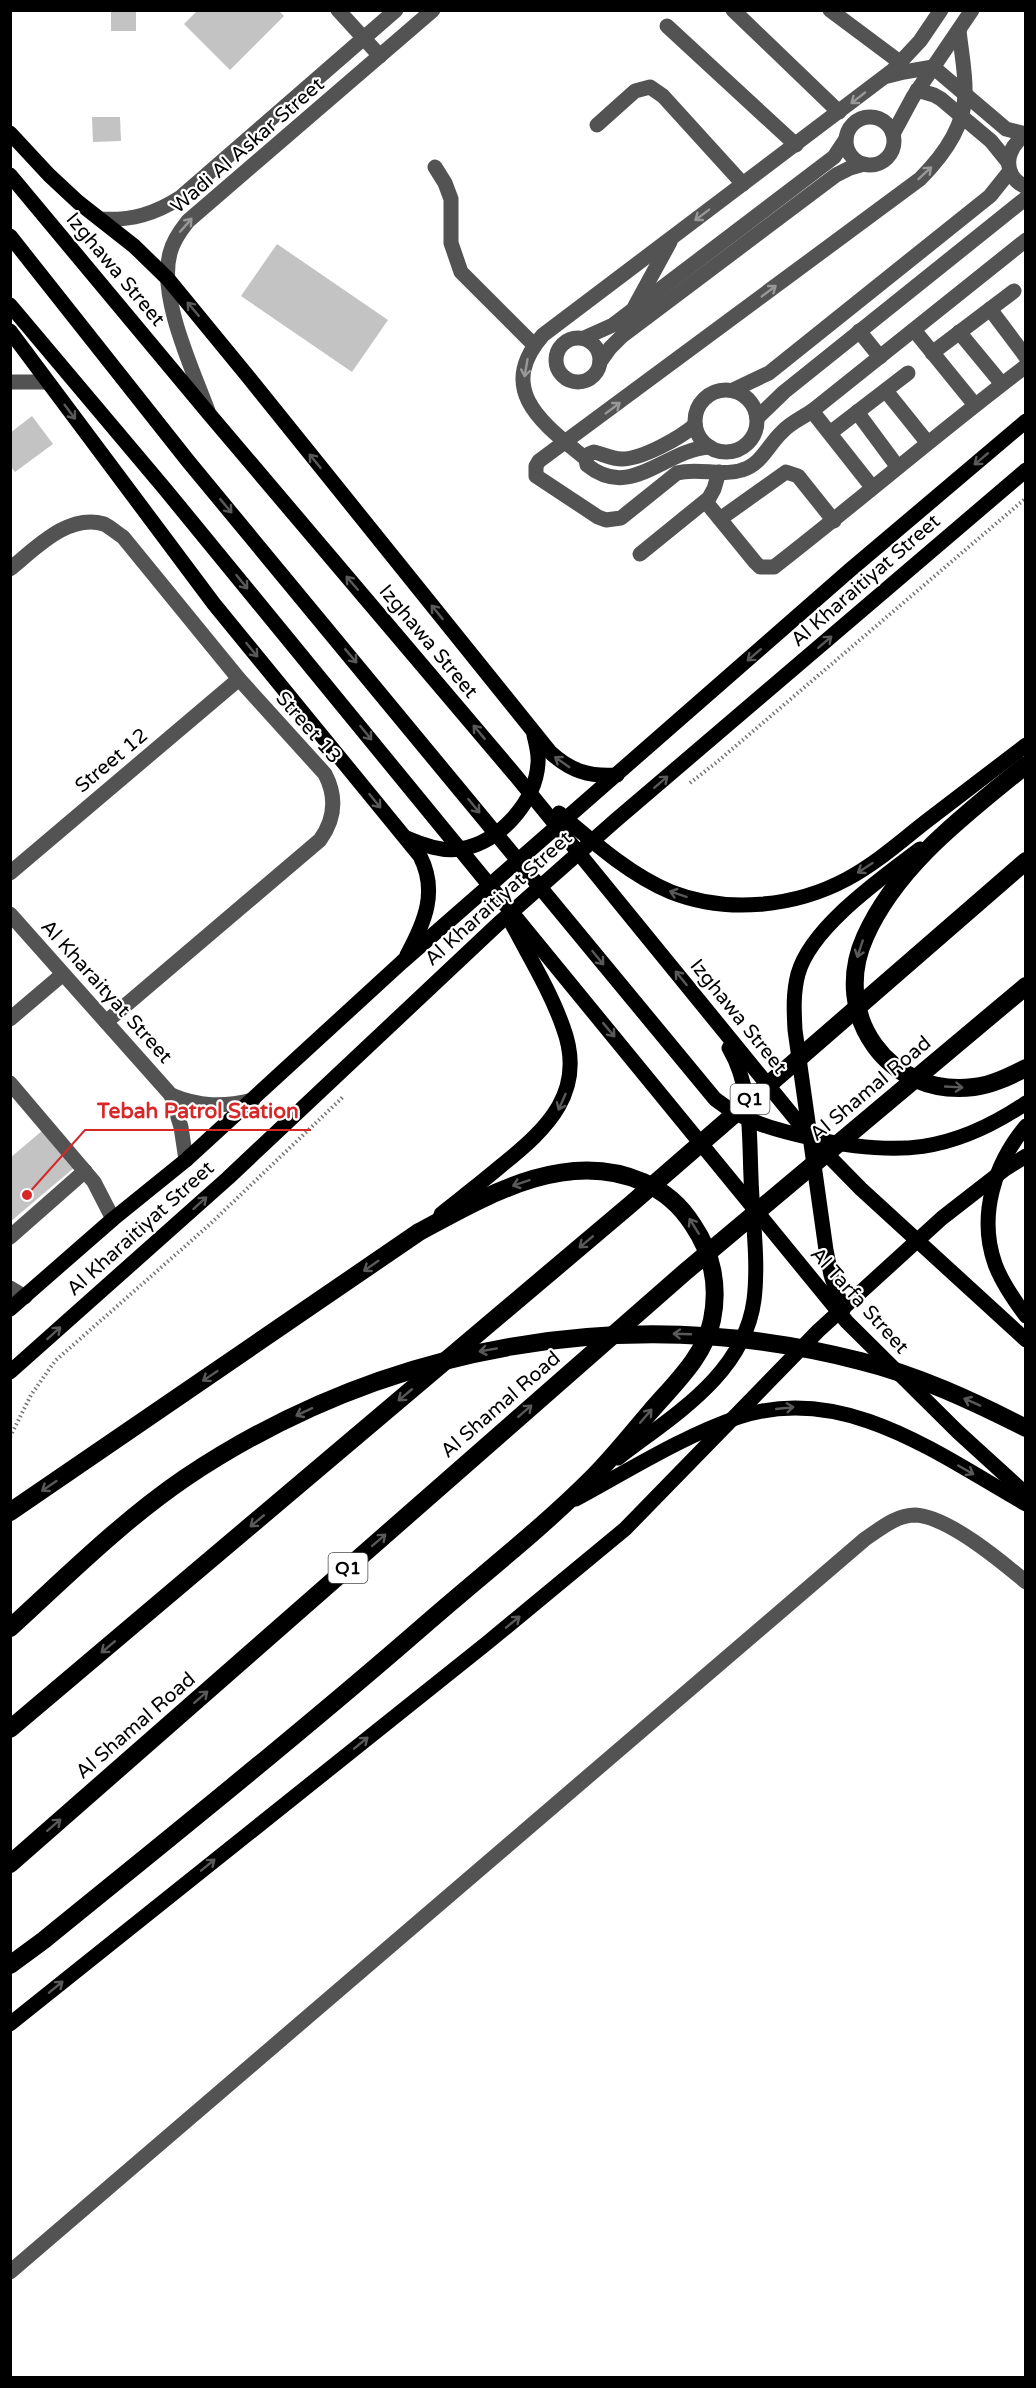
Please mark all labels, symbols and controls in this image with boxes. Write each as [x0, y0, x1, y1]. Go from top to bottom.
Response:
street label: Wadi Al Askar Street [166, 73, 329, 219]
one-way arrow [850, 91, 866, 104]
one-way arrow [917, 166, 932, 181]
street label: Izghawa Street [61, 208, 170, 332]
one-way arrow [694, 209, 710, 222]
one-way arrow [179, 218, 193, 233]
one-way arrow [761, 285, 777, 297]
one-way arrow [186, 301, 199, 317]
one-way arrow [520, 357, 531, 377]
one-way arrow [605, 401, 621, 414]
one-way arrow [63, 404, 76, 420]
one-way arrow [974, 452, 989, 466]
one-way arrow [308, 453, 321, 469]
one-way arrow [219, 498, 233, 513]
street label: Al Kharaitiyat Street [786, 509, 945, 652]
one-way arrow [235, 574, 248, 590]
one-way arrow [345, 576, 359, 591]
street label: Izghawa Street [374, 580, 483, 704]
one-way arrow [431, 605, 444, 621]
one-way arrow [817, 635, 832, 649]
one-way arrow [245, 642, 258, 658]
one-way arrow [344, 648, 357, 664]
one-way arrow [746, 648, 761, 662]
street label: Street 13 [270, 687, 346, 769]
street label: Street 12 [70, 723, 153, 798]
one-way arrow [472, 724, 485, 740]
one-way arrow [359, 725, 372, 741]
one-way arrow [554, 756, 570, 768]
one-way arrow [653, 775, 668, 789]
one-way arrow [369, 793, 382, 809]
one-way arrow [468, 798, 481, 814]
street label: Al Kharaitiyat Street [420, 826, 578, 971]
one-way arrow [857, 862, 874, 874]
one-way arrow [669, 888, 688, 899]
street label: Al Kharaityat Street [35, 915, 177, 1069]
one-way arrow [854, 939, 865, 958]
one-way arrow [591, 949, 604, 965]
street label: Izghawa Street [685, 954, 792, 1079]
one-way arrow [675, 970, 688, 986]
one-way arrow [602, 1022, 616, 1037]
street label: Al Shamal Road [805, 1031, 936, 1146]
one-way arrow [943, 1082, 963, 1093]
road number: Q1 [730, 1084, 770, 1114]
callout: Tebah Patrol Station [85, 1091, 311, 1130]
one-way arrow [555, 1092, 567, 1110]
text: Tebah Patrol Station [96, 1099, 299, 1124]
street label: Al Kharaitiyat Street [62, 1156, 220, 1301]
one-way arrow [512, 1179, 531, 1190]
one-way arrow [192, 1196, 207, 1210]
one-way arrow [688, 1218, 701, 1235]
one-way arrow [578, 1235, 594, 1248]
street label: Al Tarfa Street [805, 1242, 914, 1359]
one-way arrow [364, 1260, 380, 1272]
one-way arrow [46, 1326, 61, 1340]
one-way arrow [673, 1328, 693, 1339]
one-way arrow [479, 1345, 499, 1356]
street label: Al Shamal Road [436, 1346, 565, 1463]
one-way arrow [203, 1370, 219, 1382]
one-way arrow [397, 1388, 413, 1401]
one-way arrow [964, 1395, 982, 1407]
one-way arrow [774, 1402, 794, 1413]
one-way arrow [517, 1405, 533, 1419]
one-way arrow [295, 1406, 313, 1418]
one-way arrow [639, 1409, 653, 1424]
one-way arrow [957, 1464, 974, 1476]
one-way arrow [42, 1480, 58, 1492]
one-way arrow [249, 1514, 265, 1527]
one-way arrow [371, 1533, 386, 1547]
road number: Q1 [328, 1553, 368, 1583]
one-way arrow [505, 1615, 521, 1628]
one-way arrow [100, 1640, 116, 1653]
street label: Al Shamal Road [71, 1667, 200, 1784]
one-way arrow [193, 1690, 208, 1704]
one-way arrow [352, 1737, 368, 1750]
one-way arrow [47, 1818, 62, 1832]
one-way arrow [200, 1859, 216, 1872]
one-way arrow [48, 1981, 64, 1994]

